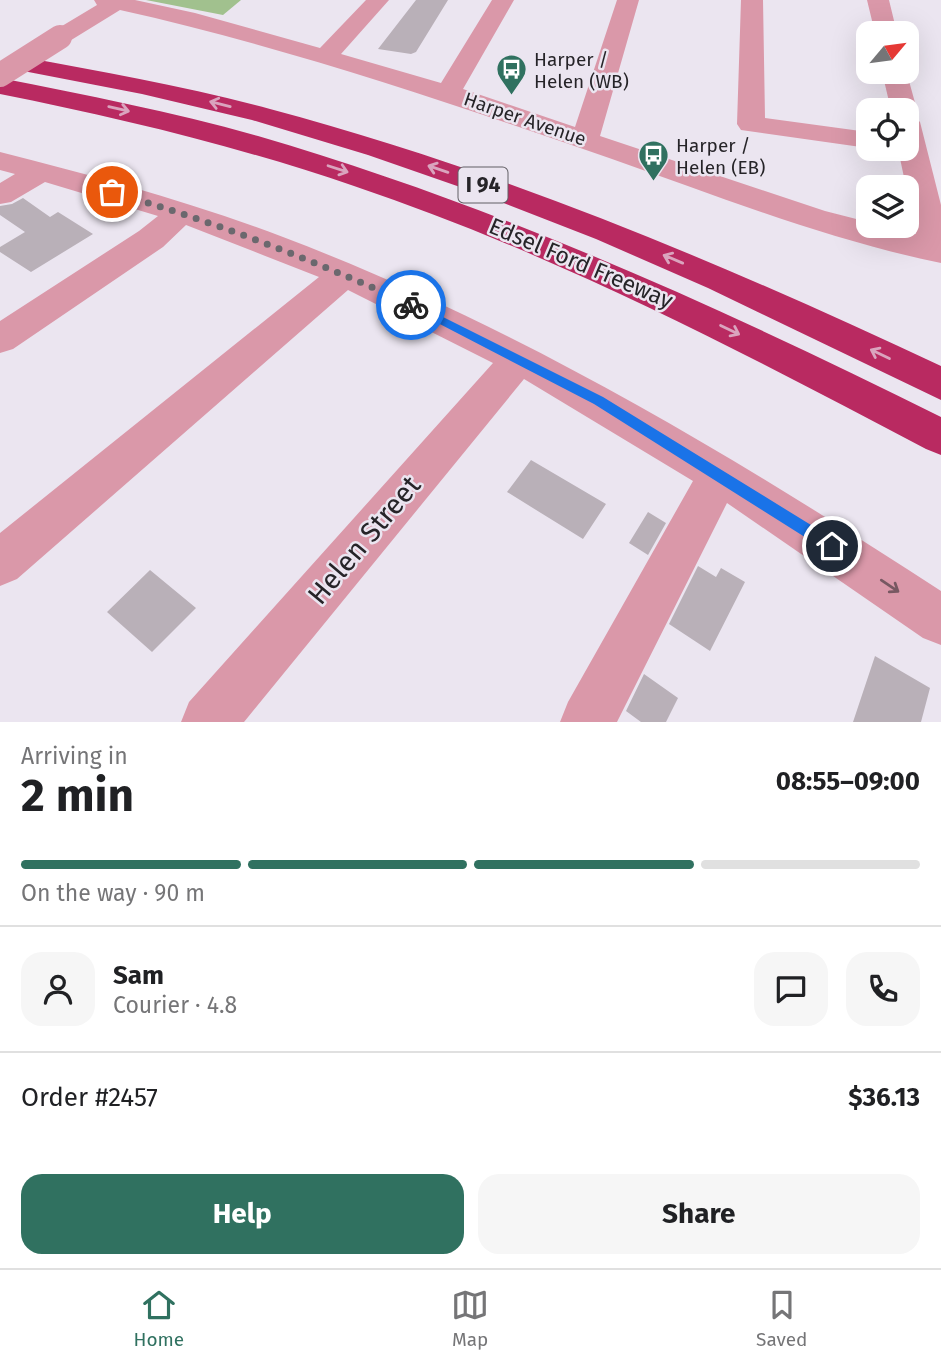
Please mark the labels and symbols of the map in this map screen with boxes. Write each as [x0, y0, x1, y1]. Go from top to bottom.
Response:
north arrow [856, 21, 919, 84]
place label: Harper / Helen (WB) [534, 48, 629, 93]
bus stop icon: Harper / Helen (WB) [494, 53, 528, 97]
street label: Harper Avenue [461, 87, 589, 151]
one-way arrow [209, 97, 232, 110]
one-way arrow [107, 102, 130, 116]
place label: Harper / Helen (EB) [676, 134, 765, 179]
bus stop icon: Harper / Helen (EB) [636, 139, 670, 183]
pin [82, 162, 142, 222]
one-way arrow [427, 162, 449, 175]
one-way arrow [327, 164, 349, 176]
road number: I 94 [458, 168, 508, 202]
street label: Edsel Ford Freeway [485, 212, 678, 315]
one-way arrow [663, 252, 684, 265]
courier [376, 270, 446, 340]
one-way arrow [719, 323, 740, 337]
one-way arrow [870, 346, 891, 360]
street label: Helen Street [301, 468, 428, 611]
pin [802, 516, 862, 576]
one-way arrow [880, 578, 899, 593]

